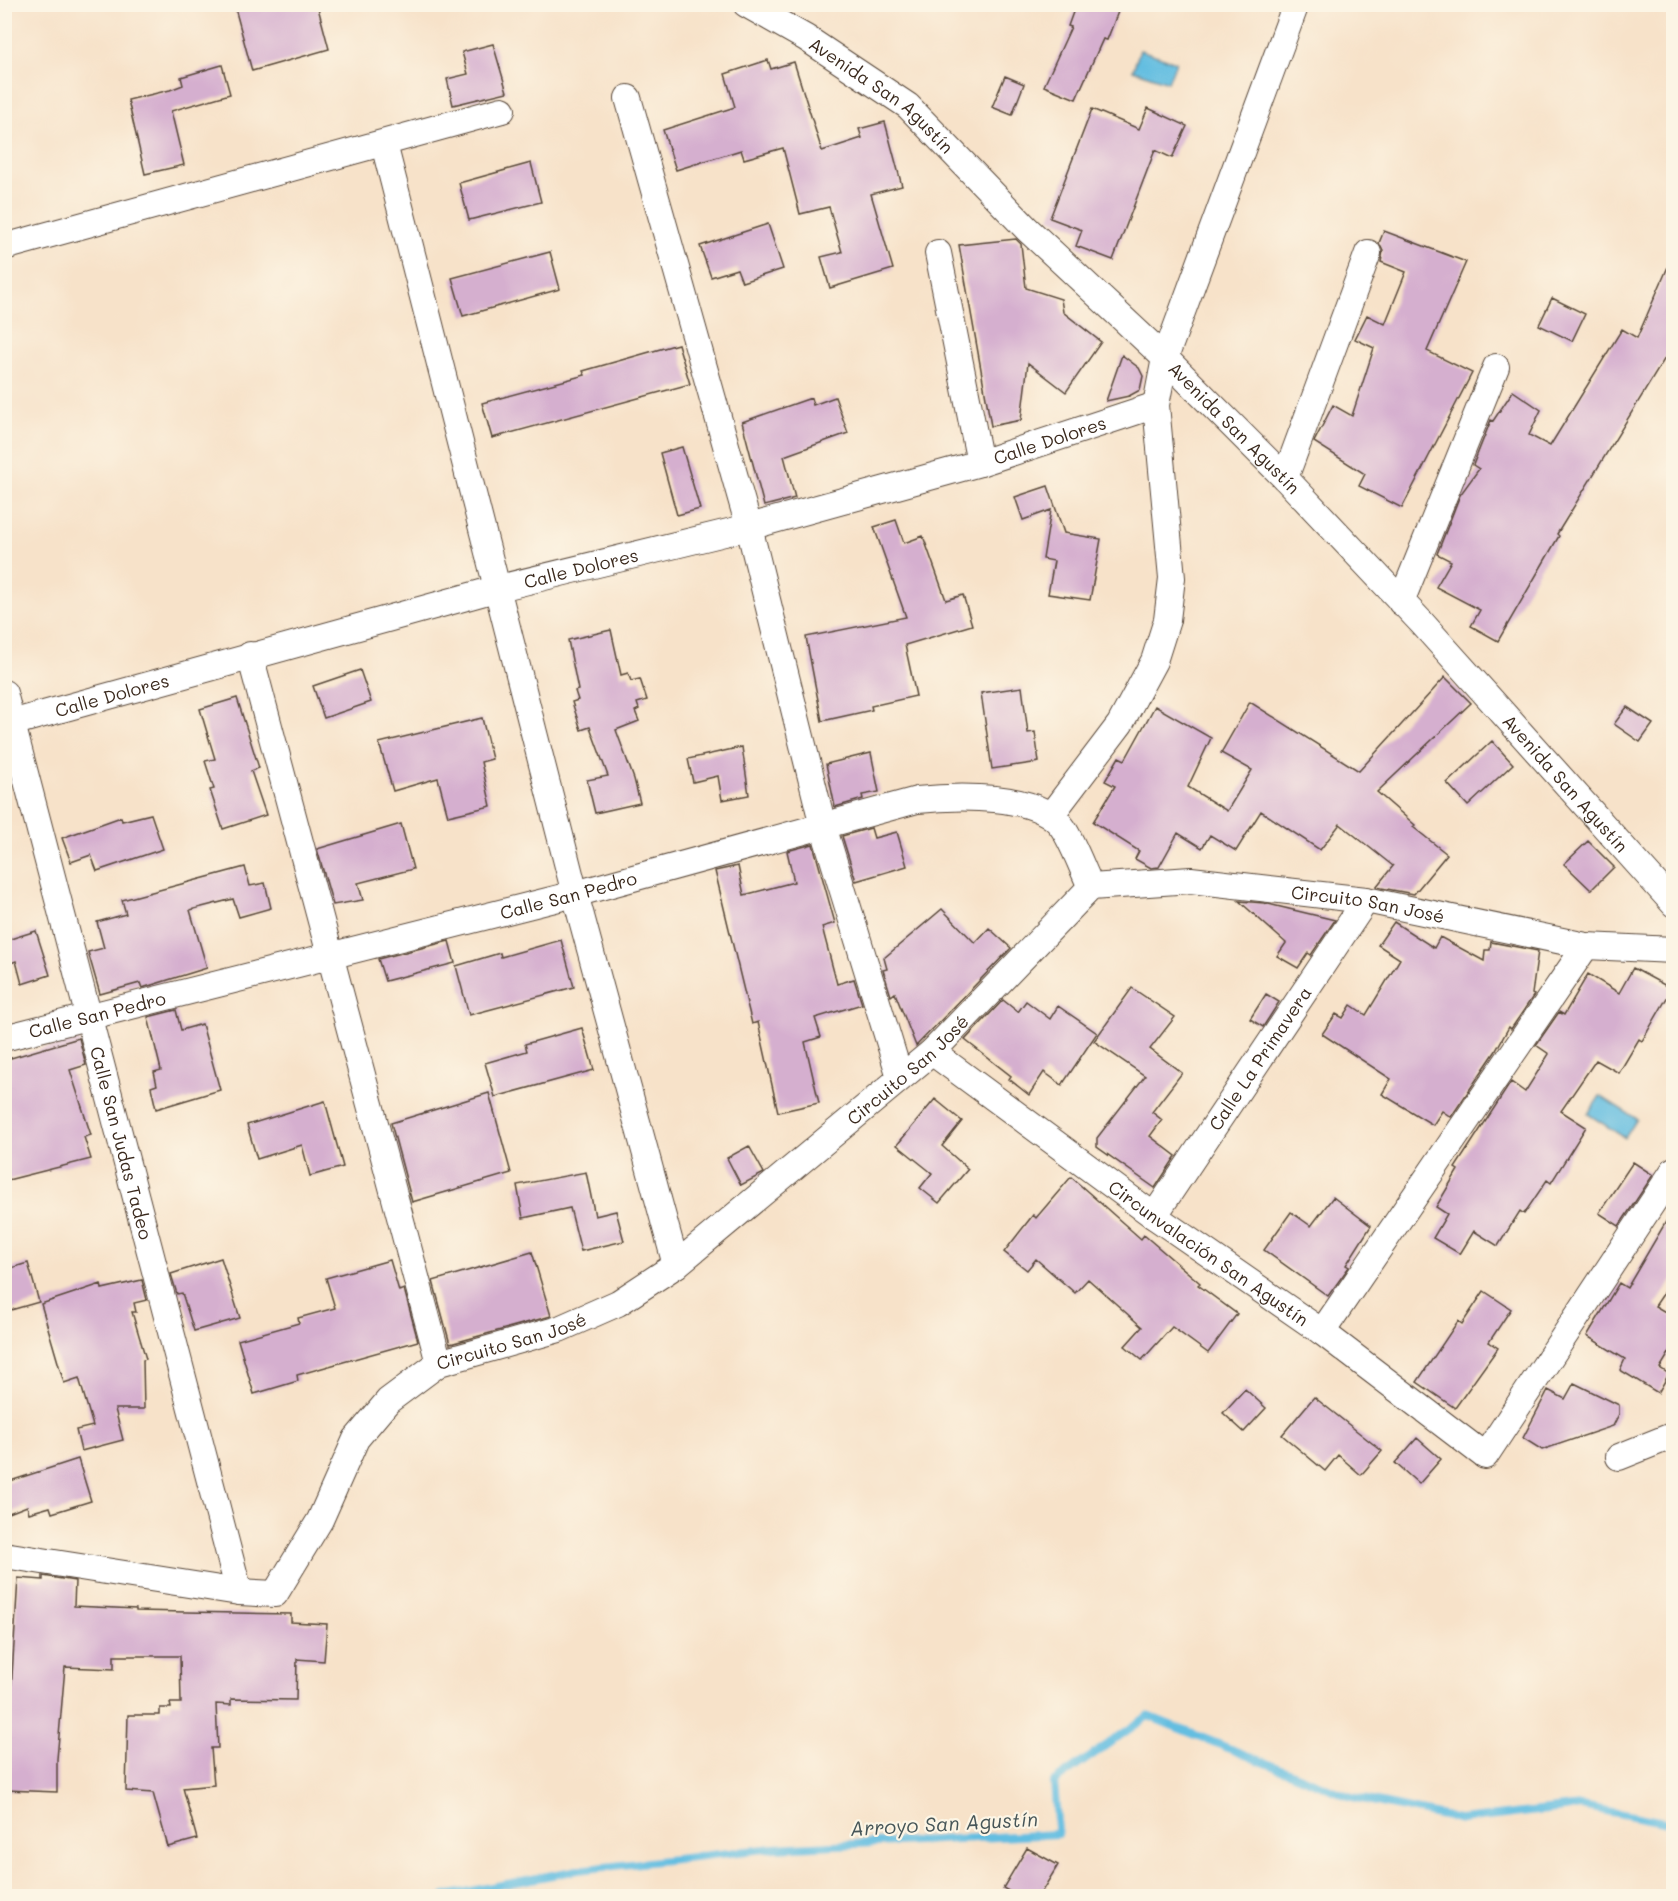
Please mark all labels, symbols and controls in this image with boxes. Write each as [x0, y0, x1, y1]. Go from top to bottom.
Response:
street label: Avenida San Agustín [805, 32, 959, 158]
street label: Avenida San Agustín [1163, 356, 1306, 499]
street label: Calle Dolores [990, 410, 1109, 470]
street label: Calle Dolores [521, 542, 641, 594]
street label: Calle Dolores [52, 668, 172, 722]
street label: Avenida San Agustín [1498, 709, 1634, 857]
street label: Calle San Pedro [497, 866, 640, 924]
street label: Circuito San José [1290, 880, 1447, 928]
street label: Calle La Primavera [1203, 982, 1317, 1135]
street label: Calle San Pedro [26, 986, 168, 1043]
street label: Circuito San José [842, 1009, 974, 1130]
street label: Calle San Judas Tadeo [85, 1044, 158, 1242]
street label: Circunvalación San Agustín [1104, 1175, 1314, 1331]
street label: Circuito San José [434, 1307, 590, 1375]
water label: Arroyo San Agustín [849, 1805, 1039, 1841]

